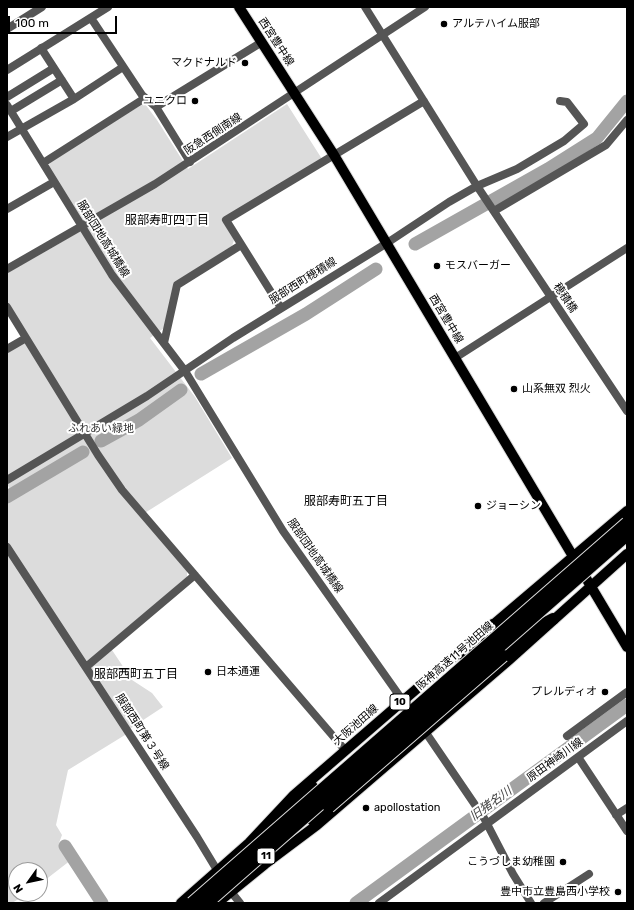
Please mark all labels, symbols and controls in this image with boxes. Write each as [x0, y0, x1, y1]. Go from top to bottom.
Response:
scale bar [10, 8, 119, 34]
street label: 西宮豊中線 [255, 15, 297, 69]
text: 100 m [15, 16, 49, 30]
place label: アルテハイム服部 [452, 17, 540, 31]
marker: アルテハイム服部 [439, 19, 449, 29]
place label: マクドナルド [171, 56, 237, 70]
marker: マクドナルド [240, 58, 250, 68]
place label: ユニクロ [143, 94, 187, 108]
marker: ユニクロ [190, 96, 200, 106]
street label: 阪急西側南線 [182, 110, 244, 158]
street label: 服部団地高城橋線 [74, 198, 132, 280]
district label: 服部寿町四丁目 [125, 214, 209, 228]
street label: 服部西町穂積線 [267, 255, 339, 307]
place label: モスバーガー [445, 259, 511, 273]
marker: モスバーガー [432, 261, 442, 271]
street label: 穂積橋 [550, 281, 580, 315]
street label: 西宮豊中線 [426, 292, 466, 346]
place label: 山系無双 烈火 [522, 382, 591, 396]
marker: 山系無双 烈火 [509, 384, 519, 394]
park label: ふれあい緑地 [68, 422, 134, 436]
district label: 服部寿町五丁目 [304, 495, 388, 509]
place label: ジョーシン [486, 499, 541, 513]
marker: ジョーシン [473, 501, 483, 511]
street label: 服部団地高城橋線 [284, 516, 346, 596]
street label: 阪神高速11号池田線 [414, 619, 496, 693]
place label: 日本通運 [216, 665, 260, 679]
marker: 日本通運 [203, 667, 213, 677]
district label: 服部西町五丁目 [94, 668, 178, 682]
place label: プレルディオ [531, 685, 597, 699]
marker: プレルディオ [600, 687, 610, 697]
street label: 服部西町第３号線 [113, 692, 171, 772]
road number: 10 [390, 694, 410, 710]
street label: 大阪池田線 [331, 702, 381, 748]
street label: 原田神崎川線 [524, 735, 586, 785]
water label: 旧猪名川 [467, 784, 515, 824]
place label: apollostation [374, 801, 440, 815]
marker: apollostation [361, 803, 371, 813]
road number: 11 [257, 848, 275, 864]
place label: こうづしま幼稚園 [467, 855, 555, 869]
marker: こうづしま幼稚園 [558, 857, 568, 867]
north arrow [8, 862, 48, 902]
text: N [11, 881, 26, 895]
place label: 豊中市立豊島西小学校 [500, 885, 610, 899]
marker: 豊中市立豊島西小学校 [613, 887, 623, 897]

